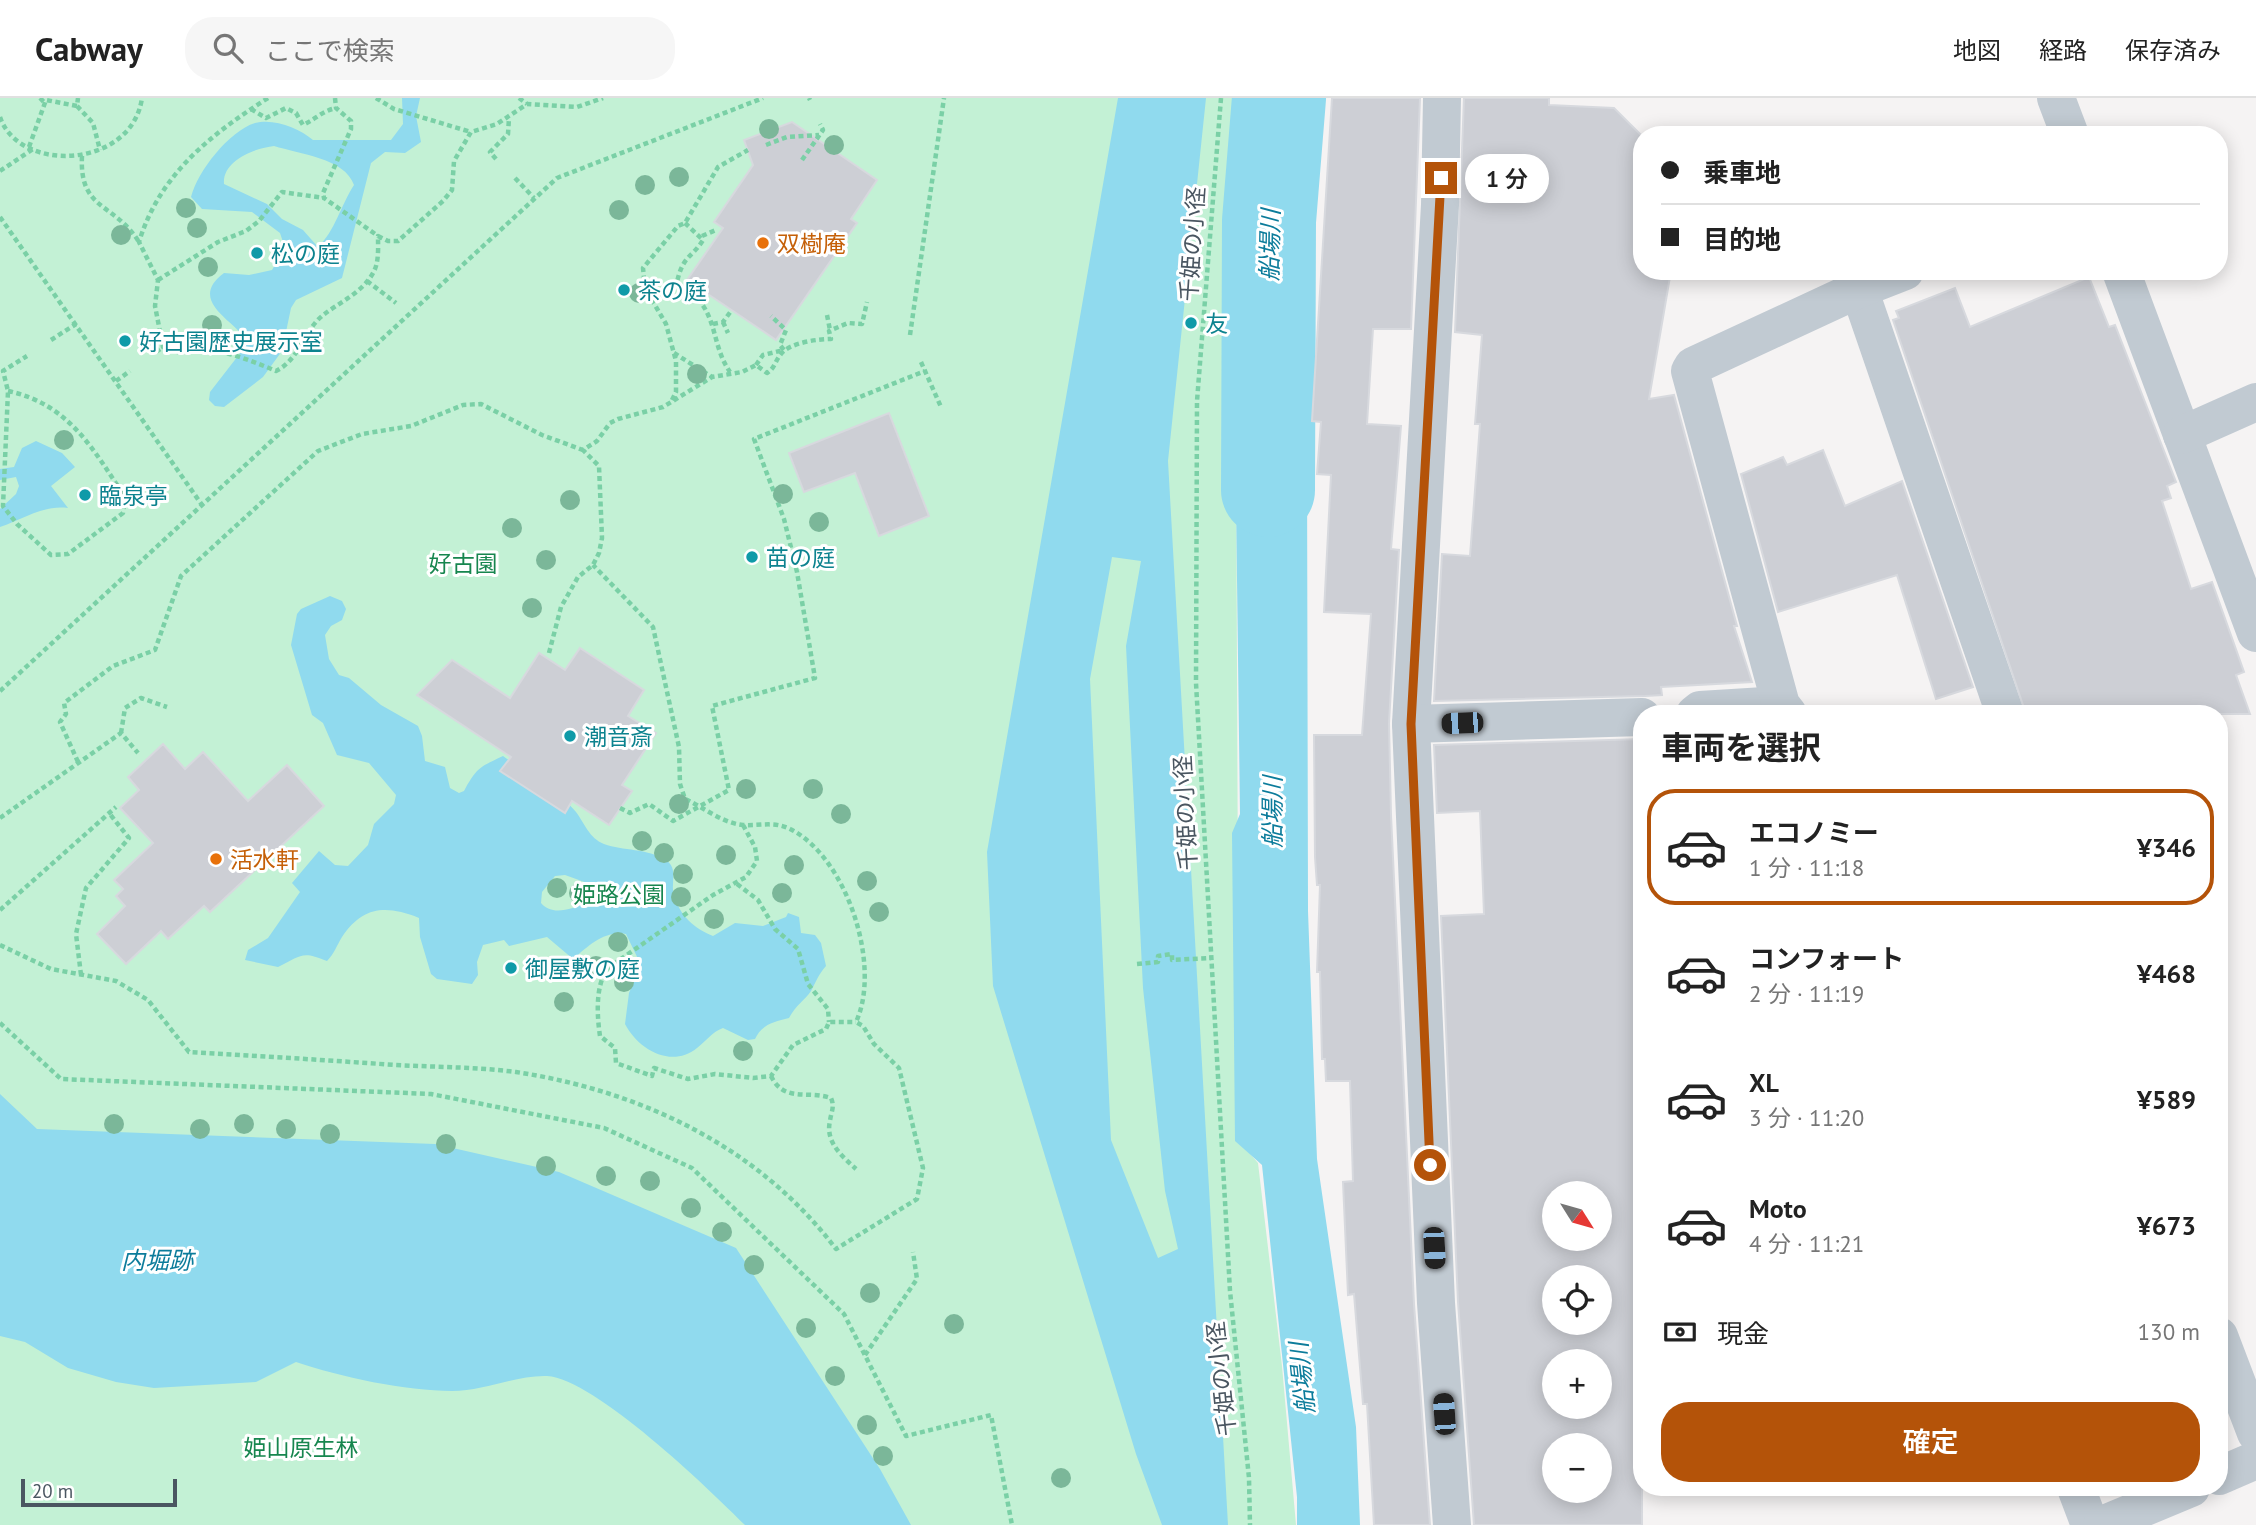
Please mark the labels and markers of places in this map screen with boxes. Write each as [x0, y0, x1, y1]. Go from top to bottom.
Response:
place label: 双樹庵 [777, 229, 846, 258]
marker: 双樹庵 [755, 235, 771, 251]
place label: 松の庭 [271, 239, 340, 268]
marker: 松の庭 [249, 245, 265, 261]
place label: 茶の庭 [638, 276, 707, 305]
marker: 茶の庭 [616, 282, 632, 298]
place label: 友 [1205, 309, 1228, 338]
marker: 友 [1183, 315, 1199, 331]
place label: 好古園歴史展示室 [139, 327, 323, 356]
marker: 好古園歴史展示室 [117, 333, 133, 349]
place label: 臨泉亭 [99, 481, 168, 510]
marker: 臨泉亭 [77, 487, 93, 503]
place label: 苗の庭 [766, 543, 835, 572]
marker: 苗の庭 [744, 549, 760, 565]
place label: 潮音斎 [584, 722, 653, 751]
marker: 潮音斎 [562, 728, 578, 744]
place label: 活水軒 [230, 845, 299, 874]
marker: 活水軒 [208, 851, 224, 867]
place label: 御屋敷の庭 [525, 954, 640, 983]
marker: 御屋敷の庭 [503, 960, 519, 976]

